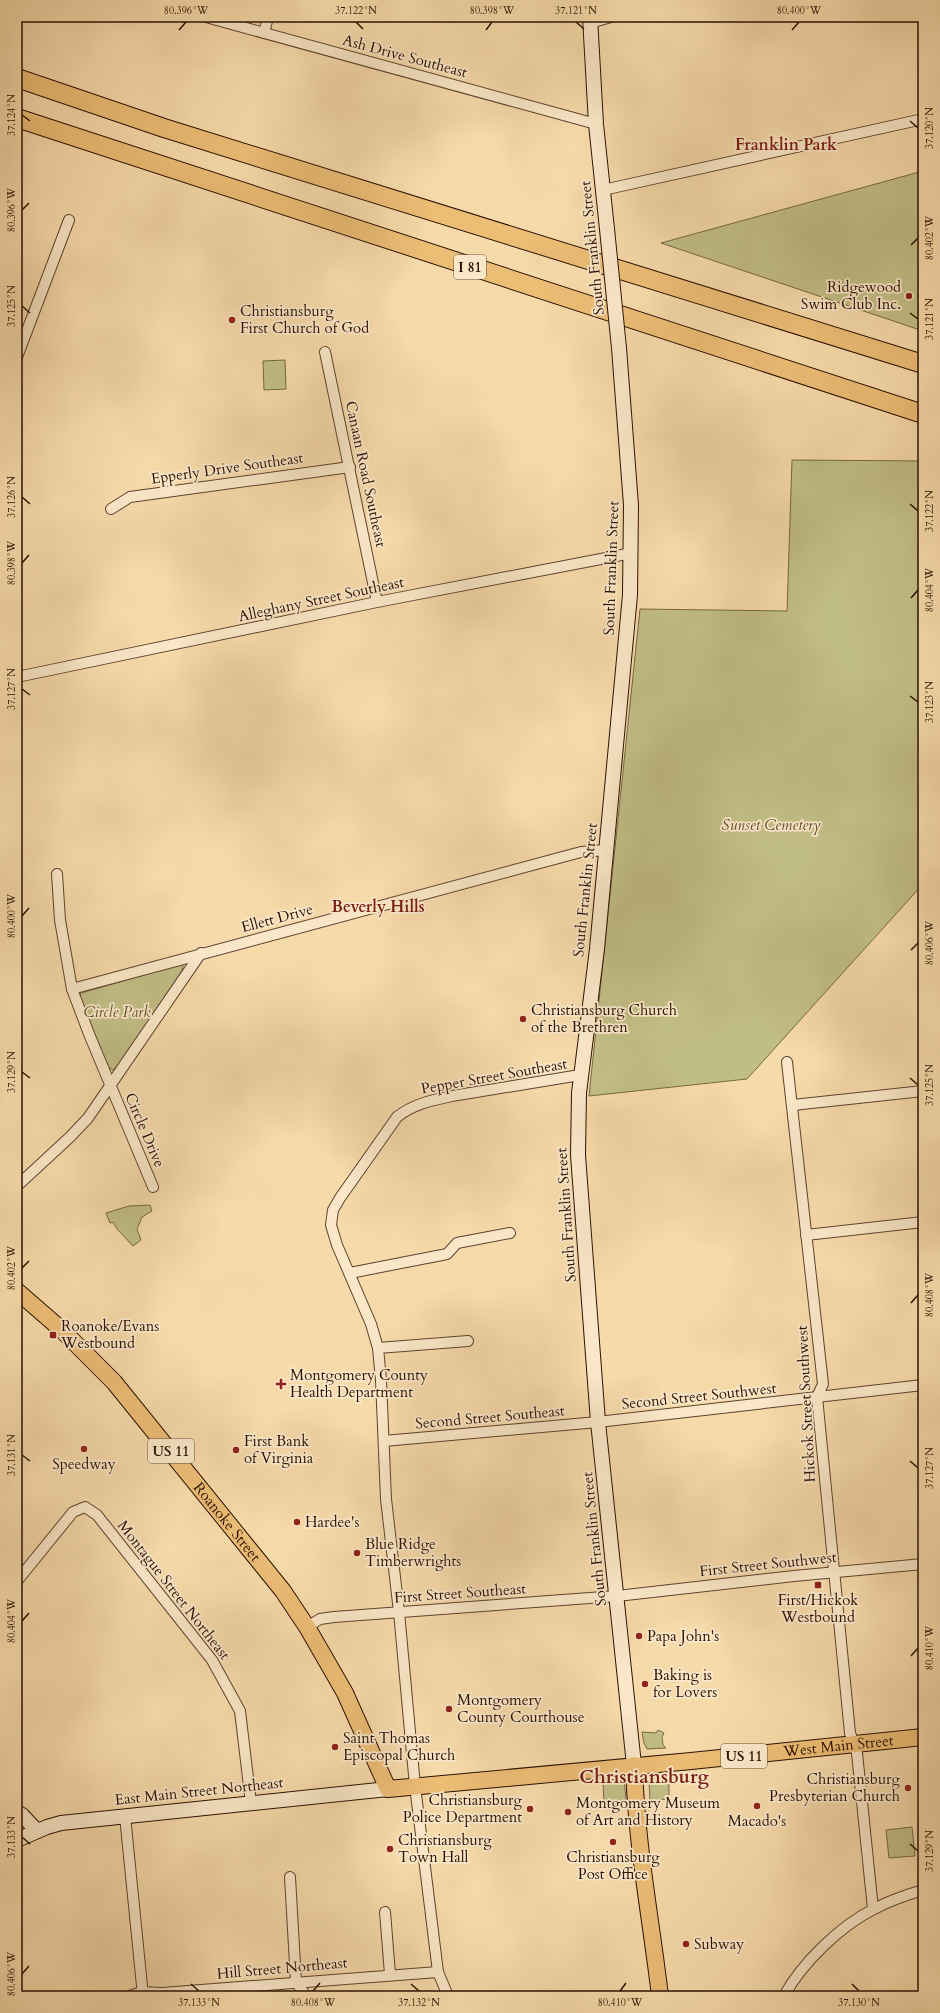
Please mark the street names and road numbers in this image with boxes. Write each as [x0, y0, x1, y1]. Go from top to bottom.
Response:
street label: Ash Drive Southeast [341, 30, 470, 82]
street label: South Franklin Street [575, 180, 609, 316]
road number: I 81 [454, 255, 486, 279]
street label: Canaan Road Southeast [341, 399, 391, 549]
street label: Epperly Drive Southeast [150, 447, 305, 489]
street label: South Franklin Street [599, 500, 623, 636]
street label: Alleghany Street Southeast [236, 572, 406, 626]
street label: South Franklin Street [568, 822, 602, 958]
street label: Ellett Drive [239, 899, 315, 937]
street label: Pepper Street Southeast [419, 1053, 569, 1099]
street label: Circle Drive [120, 1090, 170, 1170]
street label: South Franklin Street [551, 1147, 581, 1283]
street label: Hickok Street Southwest [792, 1325, 820, 1483]
street label: Second Street Southwest [621, 1378, 778, 1414]
street label: Second Street Southeast [415, 1400, 566, 1433]
road number: US 11 [148, 1439, 194, 1463]
street label: South Franklin Street [577, 1471, 611, 1607]
street label: Roanoke Street [189, 1478, 265, 1566]
street label: Montague Street Northeast [113, 1516, 235, 1664]
street label: First Street Southwest [699, 1547, 838, 1581]
street label: First Street Southeast [393, 1578, 527, 1608]
street label: West Main Street [781, 1730, 895, 1761]
road number: US 11 [721, 1744, 767, 1768]
street label: East Main Street Northeast [114, 1772, 285, 1810]
street label: Hill Street Northeast [216, 1952, 348, 1984]

